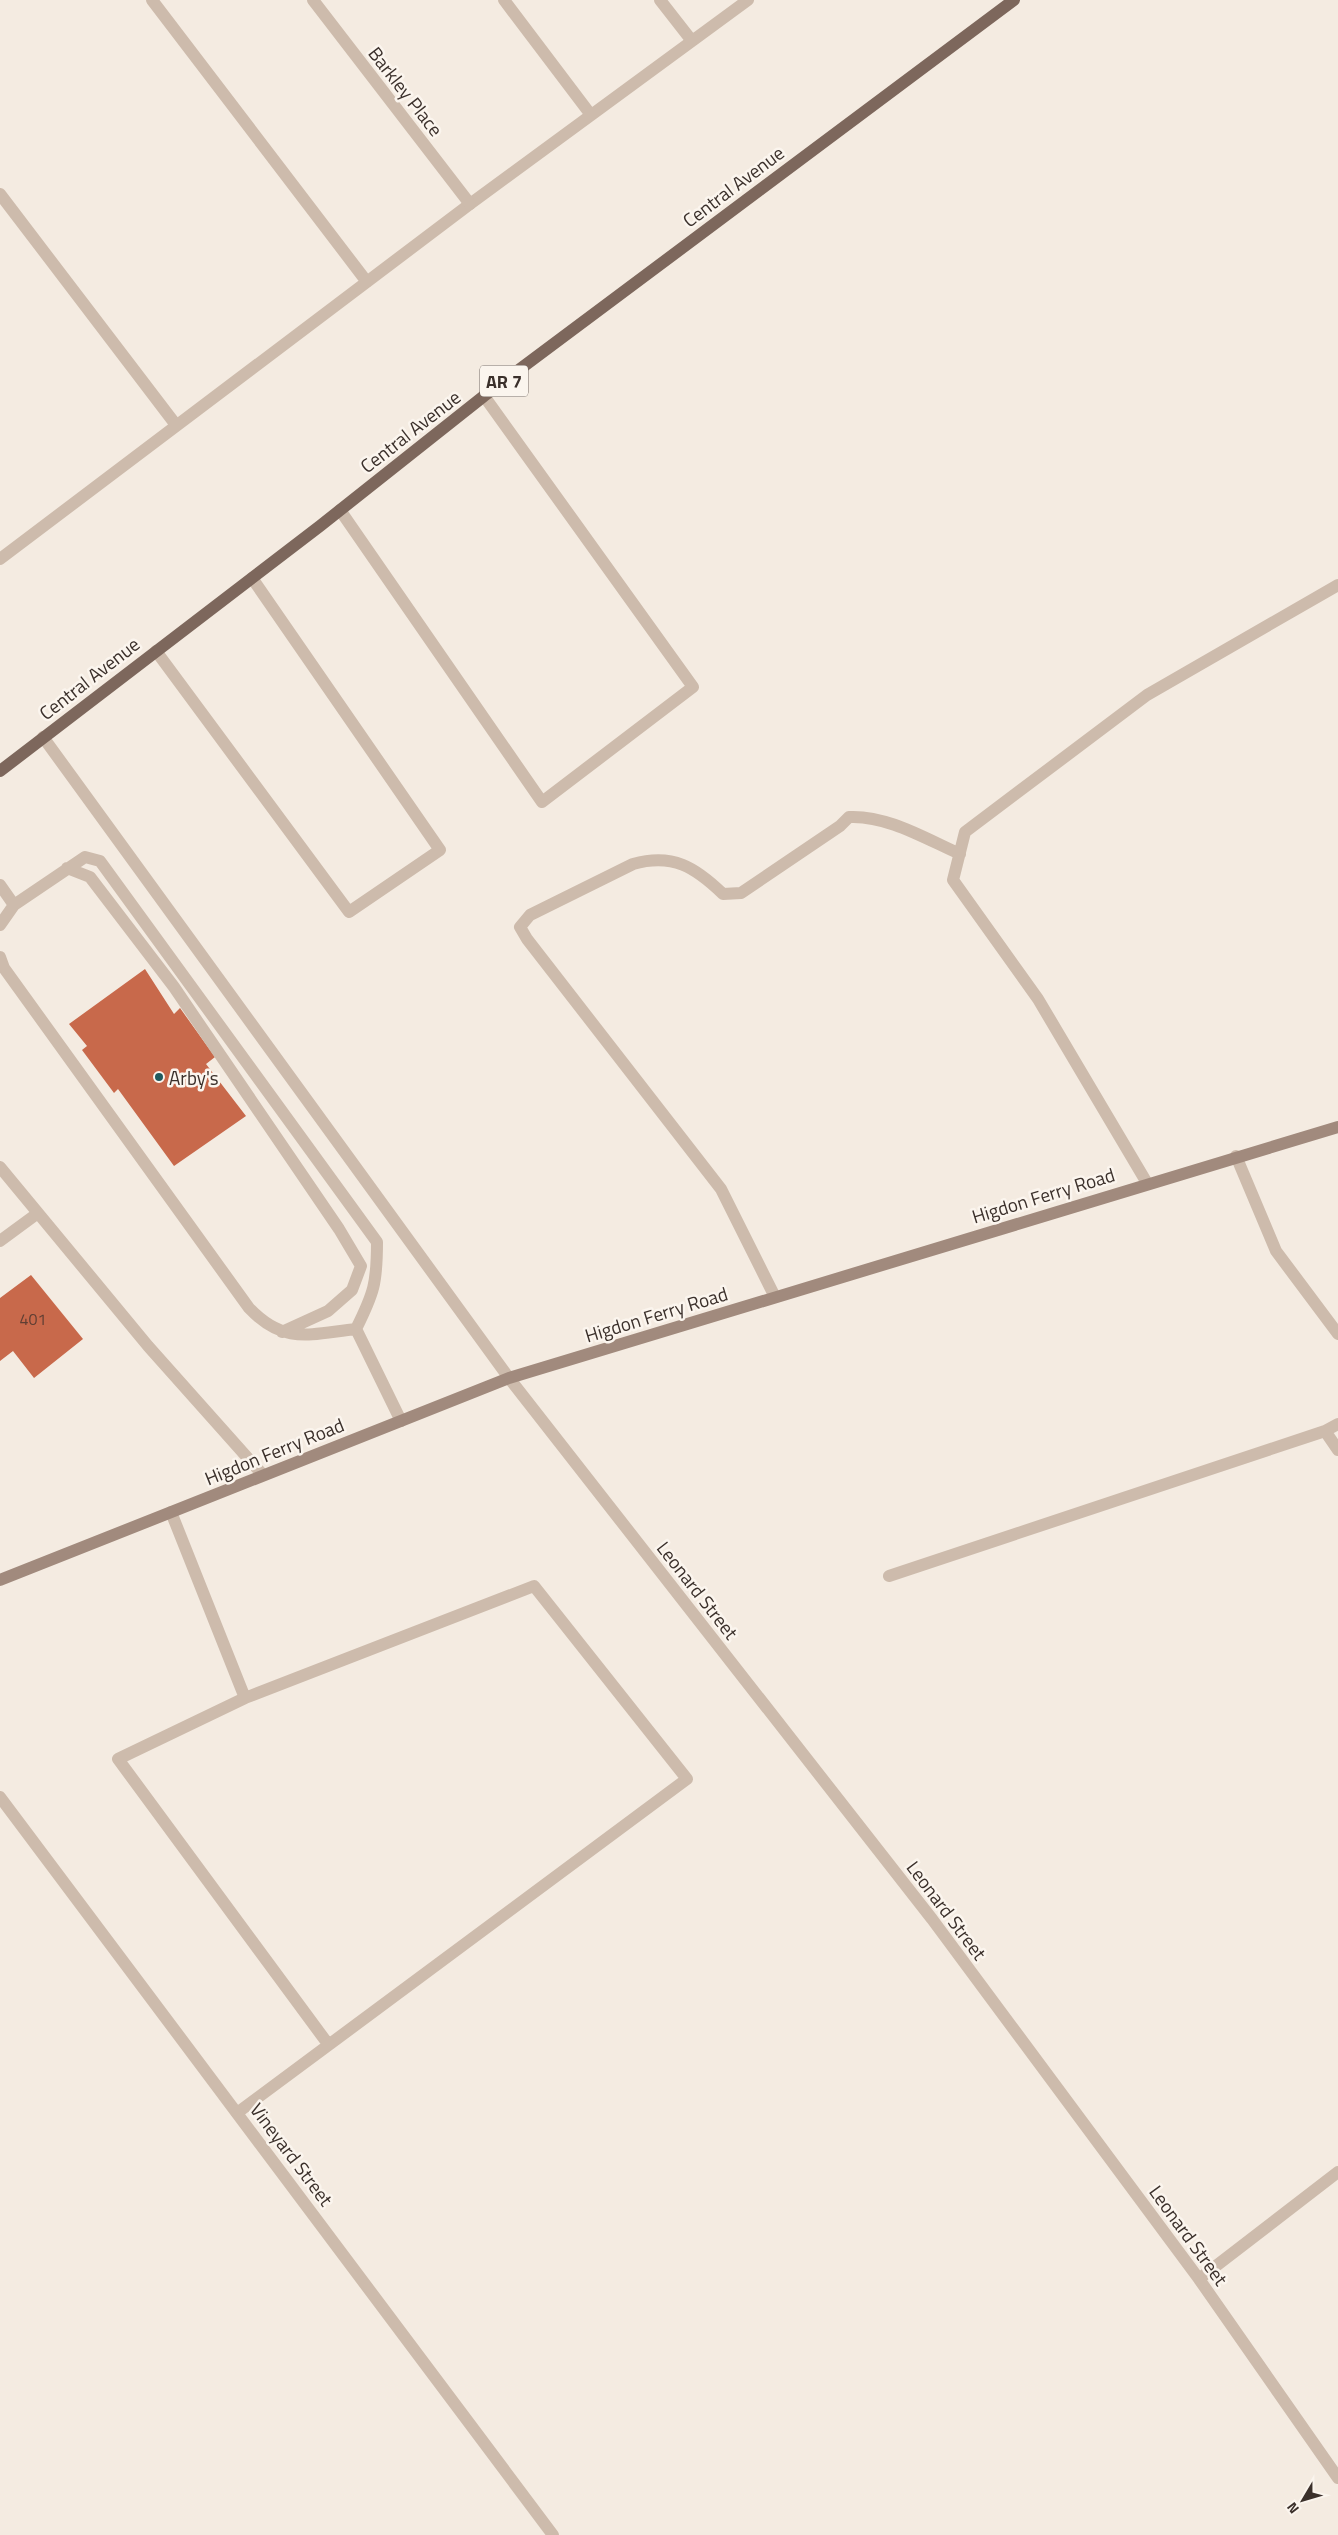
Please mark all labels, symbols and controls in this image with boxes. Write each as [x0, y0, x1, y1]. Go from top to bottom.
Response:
street label: Barkley Place [362, 40, 450, 142]
street label: Central Avenue [676, 138, 790, 234]
road number: AR 7 [480, 366, 528, 396]
street label: Central Avenue [354, 382, 466, 480]
street label: Central Avenue [33, 629, 145, 727]
place label: Arby's [169, 1063, 219, 1092]
marker: Arby's [153, 1071, 165, 1083]
street label: Higdon Ferry Road [968, 1159, 1118, 1231]
street label: Higdon Ferry Road [581, 1278, 731, 1350]
house number: 401 [20, 1307, 46, 1331]
street label: Higdon Ferry Road [200, 1410, 348, 1492]
street label: Leonard Street [650, 1535, 746, 1646]
street label: Leonard Street [900, 1854, 994, 1966]
street label: Vineyard Street [243, 2096, 341, 2212]
street label: Leonard Street [1143, 2179, 1236, 2291]
north arrow [1278, 2475, 1328, 2525]
text: N [1281, 2498, 1304, 2519]

